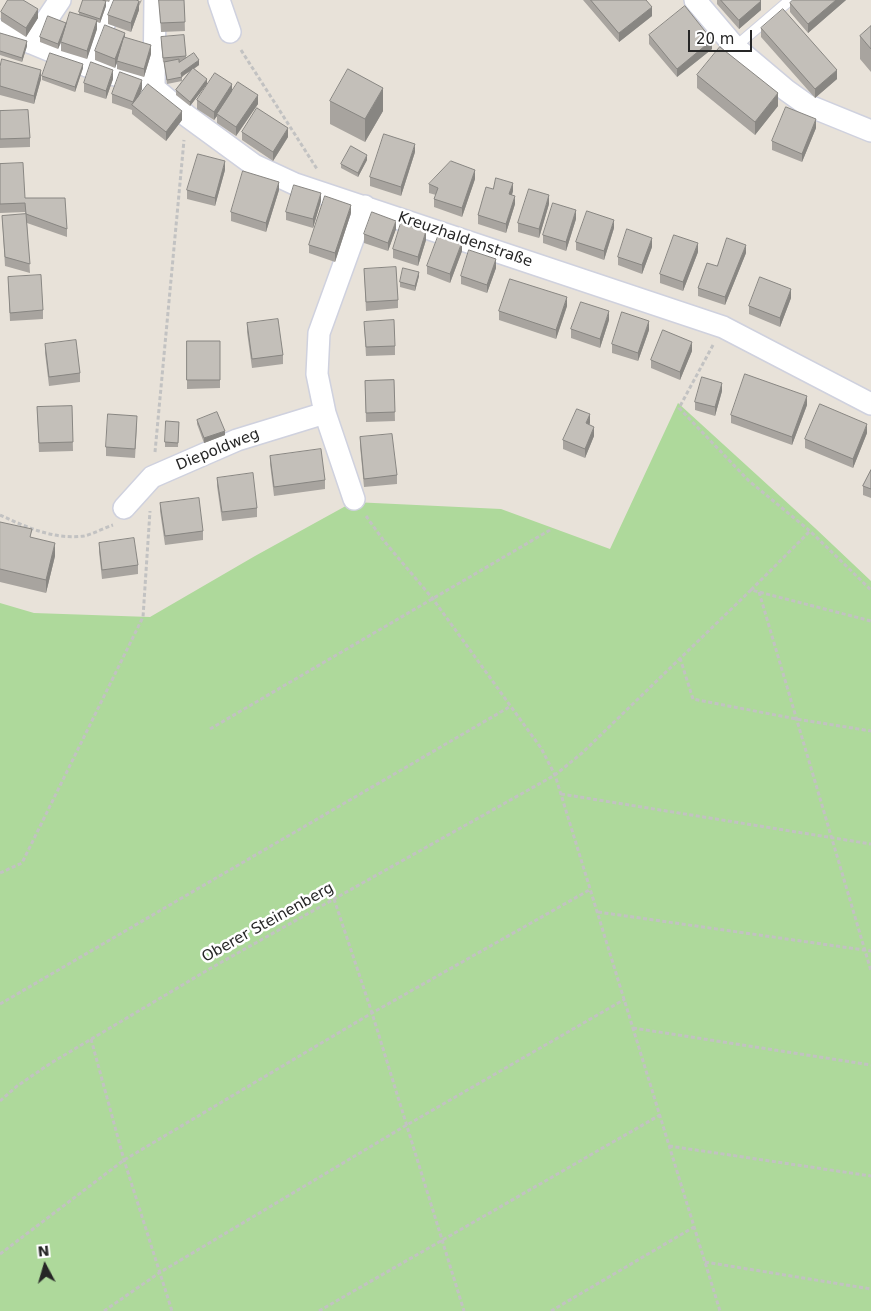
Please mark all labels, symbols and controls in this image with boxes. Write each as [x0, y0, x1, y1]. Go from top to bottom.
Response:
scale bar [691, 20, 755, 52]
text: 20 m [696, 30, 734, 48]
street label: Kreuzhaldenstraße [395, 209, 535, 271]
street label: Diepoldweg [174, 425, 262, 475]
street label: Oberer Steinenberg [199, 879, 337, 967]
north arrow [20, 1241, 70, 1291]
text: N [37, 1243, 50, 1260]

